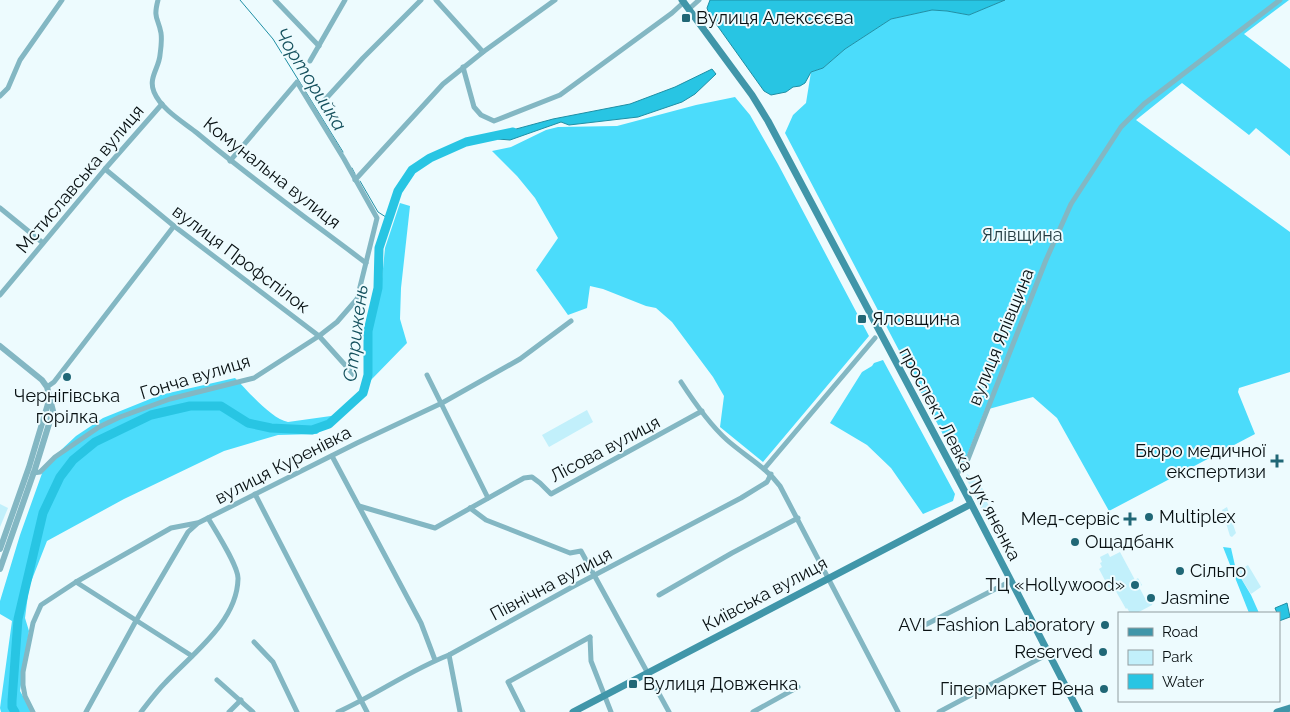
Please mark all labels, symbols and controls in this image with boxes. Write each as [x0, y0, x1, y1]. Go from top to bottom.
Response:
place label: Вулиця Алексєєва [696, 7, 854, 28]
marker: Вулиця Алексєєва [680, 12, 692, 24]
water label: Чорторийка [271, 24, 351, 134]
street label: Мстиславська вулиця [12, 100, 148, 257]
street label: Комунальна вулиця [200, 113, 345, 233]
street label: вулиця Профспілок [169, 200, 314, 317]
park label: Ялівщина [981, 224, 1063, 245]
street label: вулиця Ялівщина [964, 265, 1038, 408]
water label: Стрижень [338, 283, 372, 383]
place label: Яловщина [872, 308, 960, 329]
marker: Яловщина [856, 313, 868, 325]
street label: проспект Левка Лукʼяненка [895, 344, 1026, 564]
street label: Гонча вулиця [137, 350, 253, 403]
marker: Чернігівська горілка [61, 371, 73, 383]
place label: Чернігівська горілка [14, 385, 120, 427]
street label: Лісова вулиця [546, 411, 663, 486]
street label: вулиця Куренівка [211, 421, 354, 508]
place label: Бюро медичної експертизи [1135, 440, 1266, 482]
marker: Бюро медичної експертизи [1270, 454, 1284, 468]
place label: Multiplex [1159, 506, 1236, 527]
place label: Мед-сервіс [1021, 508, 1120, 529]
marker: Multiplex [1143, 511, 1155, 523]
marker: Мед-сервіс [1124, 513, 1136, 525]
place label: Ощадбанк [1085, 531, 1174, 552]
marker: Ощадбанк [1069, 536, 1081, 548]
street label: Північна вулиця [486, 543, 615, 625]
street label: Київська вулиця [699, 552, 831, 635]
place label: Сільпо [1190, 560, 1247, 581]
marker: Сільпо [1174, 565, 1186, 577]
place label: ТЦ «Hollywood» [986, 574, 1125, 595]
marker: ТЦ «Hollywood» [1129, 579, 1141, 591]
place label: Jasmine [1161, 587, 1230, 608]
marker: Jasmine [1145, 592, 1157, 604]
legend [1118, 612, 1280, 702]
place label: AVL Fashion Laboratory [898, 614, 1095, 635]
marker: AVL Fashion Laboratory [1099, 619, 1111, 631]
text: Road [1162, 623, 1198, 641]
place label: Reserved [1014, 641, 1093, 662]
marker: Reserved [1097, 646, 1109, 658]
text: Park [1162, 648, 1193, 666]
place label: Вулиця Довженка [643, 673, 798, 694]
text: Water [1162, 673, 1205, 691]
marker: Вулиця Довженка [627, 678, 639, 690]
place label: Гіпермаркет Вена [940, 678, 1094, 699]
marker: Гіпермаркет Вена [1098, 683, 1110, 695]

